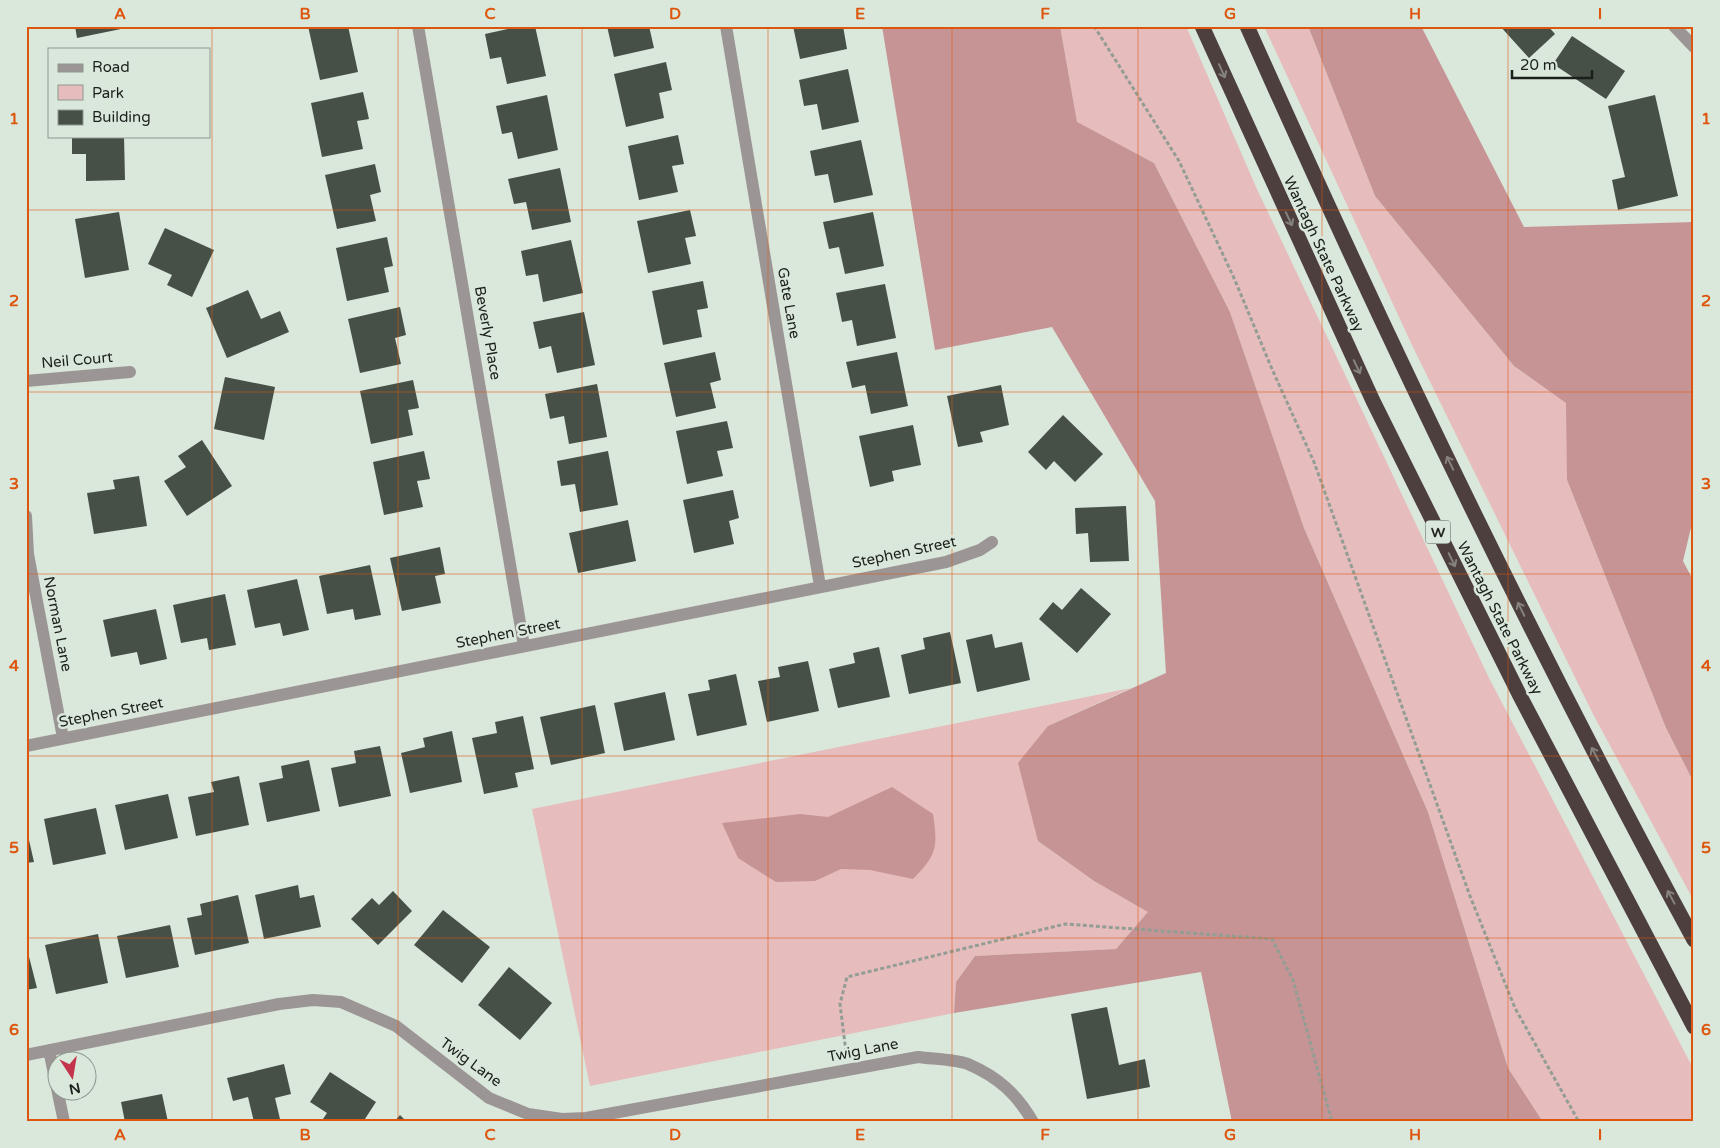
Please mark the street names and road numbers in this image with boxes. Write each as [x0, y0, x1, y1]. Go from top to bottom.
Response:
street label: Wantagh State Parkway [1280, 173, 1368, 335]
street label: Gate Lane [774, 266, 804, 340]
street label: Beverly Place [471, 285, 505, 381]
street label: Neil Court [41, 348, 114, 372]
road number: W [1426, 520, 1450, 544]
street label: Stephen Street [850, 532, 958, 572]
street label: Wantagh State Parkway [1453, 538, 1547, 698]
street label: Norman Lane [40, 575, 76, 673]
street label: Stephen Street [454, 614, 562, 652]
street label: Stephen Street [57, 693, 165, 731]
street label: Twig Lane [437, 1034, 505, 1090]
street label: Twig Lane [826, 1034, 900, 1066]

